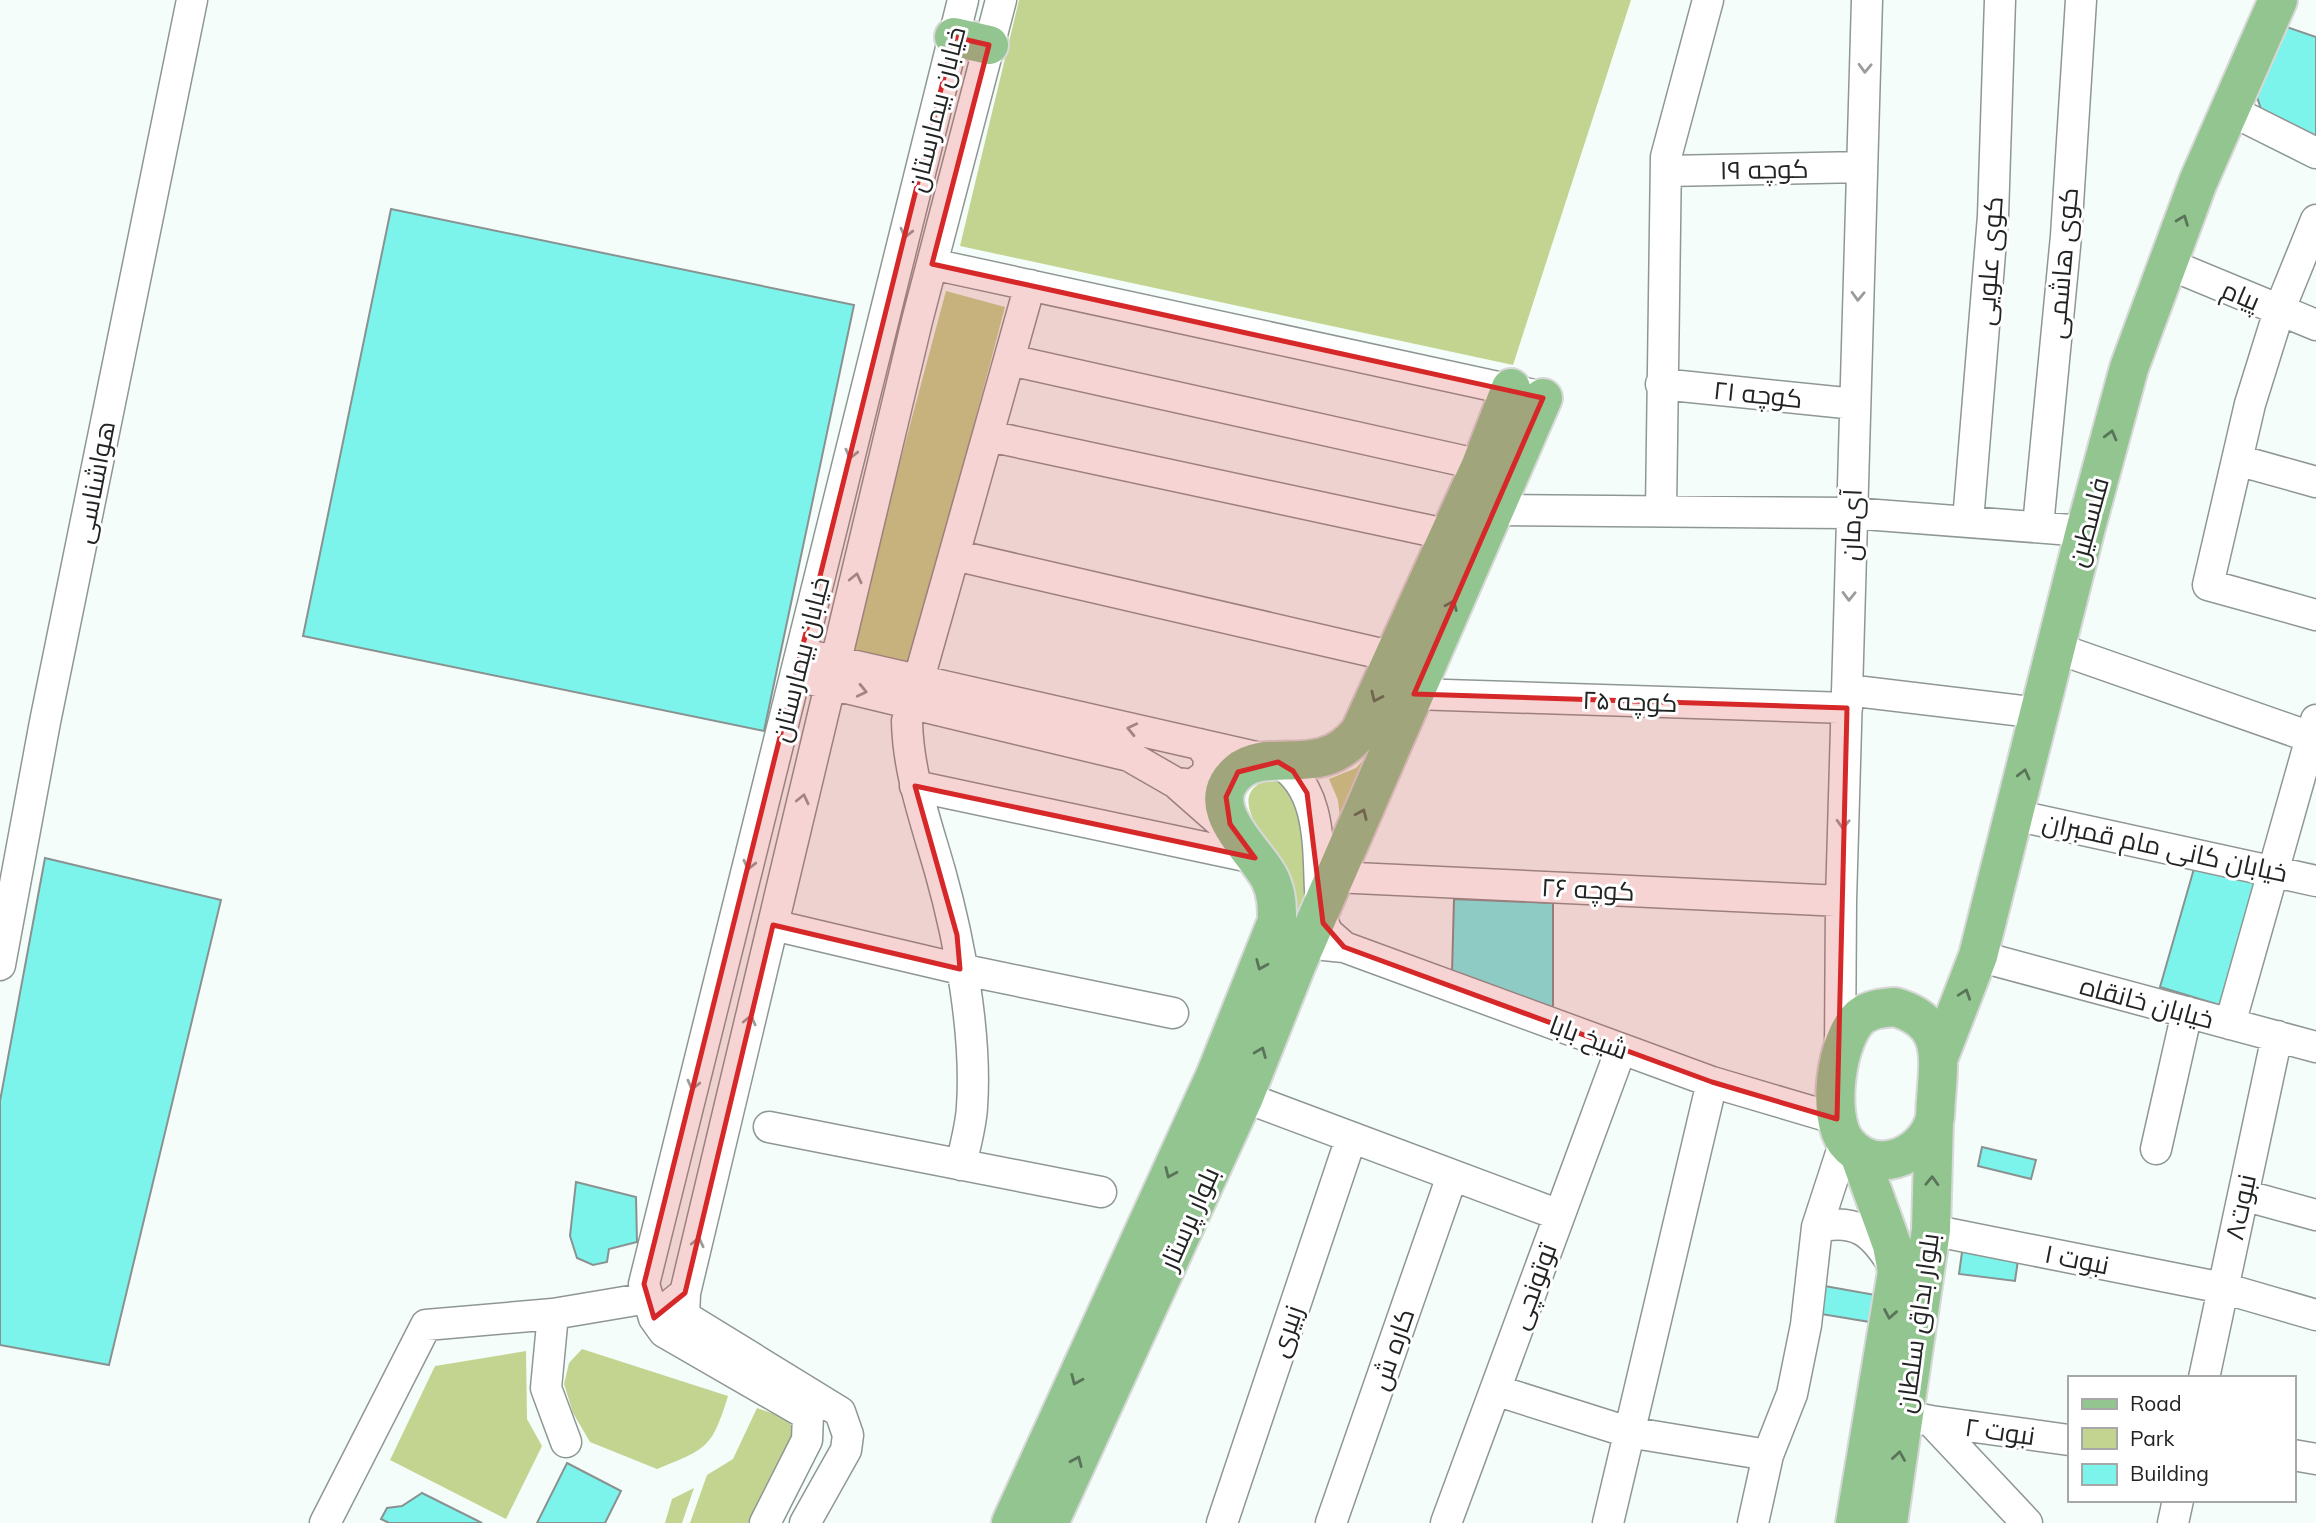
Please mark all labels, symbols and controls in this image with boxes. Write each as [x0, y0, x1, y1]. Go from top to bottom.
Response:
street label: خیابان بیمارستان [900, 23, 972, 195]
one-way arrow [1857, 63, 1872, 74]
street label: کوچه ۱۹ [1719, 152, 1809, 187]
street label: کوی هاشمی [2039, 186, 2085, 340]
street label: کوی علویی [1968, 195, 2010, 327]
one-way arrow [2175, 214, 2189, 226]
one-way arrow [899, 227, 914, 239]
street label: پیام [2216, 272, 2265, 320]
one-way arrow [1850, 291, 1866, 301]
street label: کوچه ۲۱ [1712, 373, 1804, 416]
street label: هواشناسی [66, 418, 122, 546]
one-way arrow [2103, 429, 2117, 441]
one-way arrow [845, 447, 859, 459]
street label: فلسطین [2060, 474, 2116, 570]
street label: آی‌مان [1833, 488, 1869, 562]
one-way arrow [848, 572, 862, 584]
street label: خیابان بیمارستان [764, 573, 836, 745]
one-way arrow [1841, 592, 1857, 602]
one-way arrow [1444, 600, 1458, 613]
one-way arrow [856, 683, 868, 697]
street label: کوچه ۲۵ [1582, 683, 1678, 720]
one-way arrow [1370, 690, 1384, 702]
one-way arrow [1126, 722, 1138, 737]
one-way arrow [2016, 768, 2030, 780]
one-way arrow [795, 793, 809, 805]
street label: خیابان کانی مام قمبران [2039, 805, 2291, 891]
one-way arrow [1354, 809, 1368, 821]
one-way arrow [1836, 819, 1851, 830]
one-way arrow [743, 858, 757, 870]
street label: کوچه ۲۶ [1540, 870, 1636, 909]
one-way arrow [1255, 957, 1269, 970]
street label: خیابان خانقاه [2077, 968, 2217, 1036]
one-way arrow [1957, 988, 1971, 1000]
street label: شیخ بابا [1545, 1008, 1633, 1067]
one-way arrow [742, 1015, 757, 1027]
one-way arrow [1253, 1047, 1267, 1059]
one-way arrow [687, 1079, 701, 1091]
street label: بلوار پرستار [1151, 1162, 1227, 1277]
one-way arrow [1164, 1166, 1178, 1178]
street label: نبوت۸ [2217, 1171, 2263, 1243]
one-way arrow [1925, 1176, 1940, 1187]
street label: بلوار بداق سلطان [1888, 1231, 1946, 1415]
one-way arrow [690, 1236, 704, 1248]
street label: نبوت ۱ [2042, 1237, 2112, 1281]
street label: توتونچی [1502, 1238, 1565, 1334]
street label: زبیری [1262, 1301, 1310, 1361]
street label: کاره ش [1363, 1304, 1421, 1394]
one-way arrow [1883, 1308, 1898, 1320]
one-way arrow [1070, 1373, 1084, 1386]
legend [2068, 1376, 2295, 1502]
text: Road [2130, 1390, 2181, 1416]
street label: نبوت ۲ [1963, 1410, 2037, 1452]
text: Park [2130, 1425, 2174, 1451]
one-way arrow [1891, 1450, 1906, 1462]
one-way arrow [1069, 1456, 1083, 1468]
text: Building [2130, 1460, 2209, 1486]

